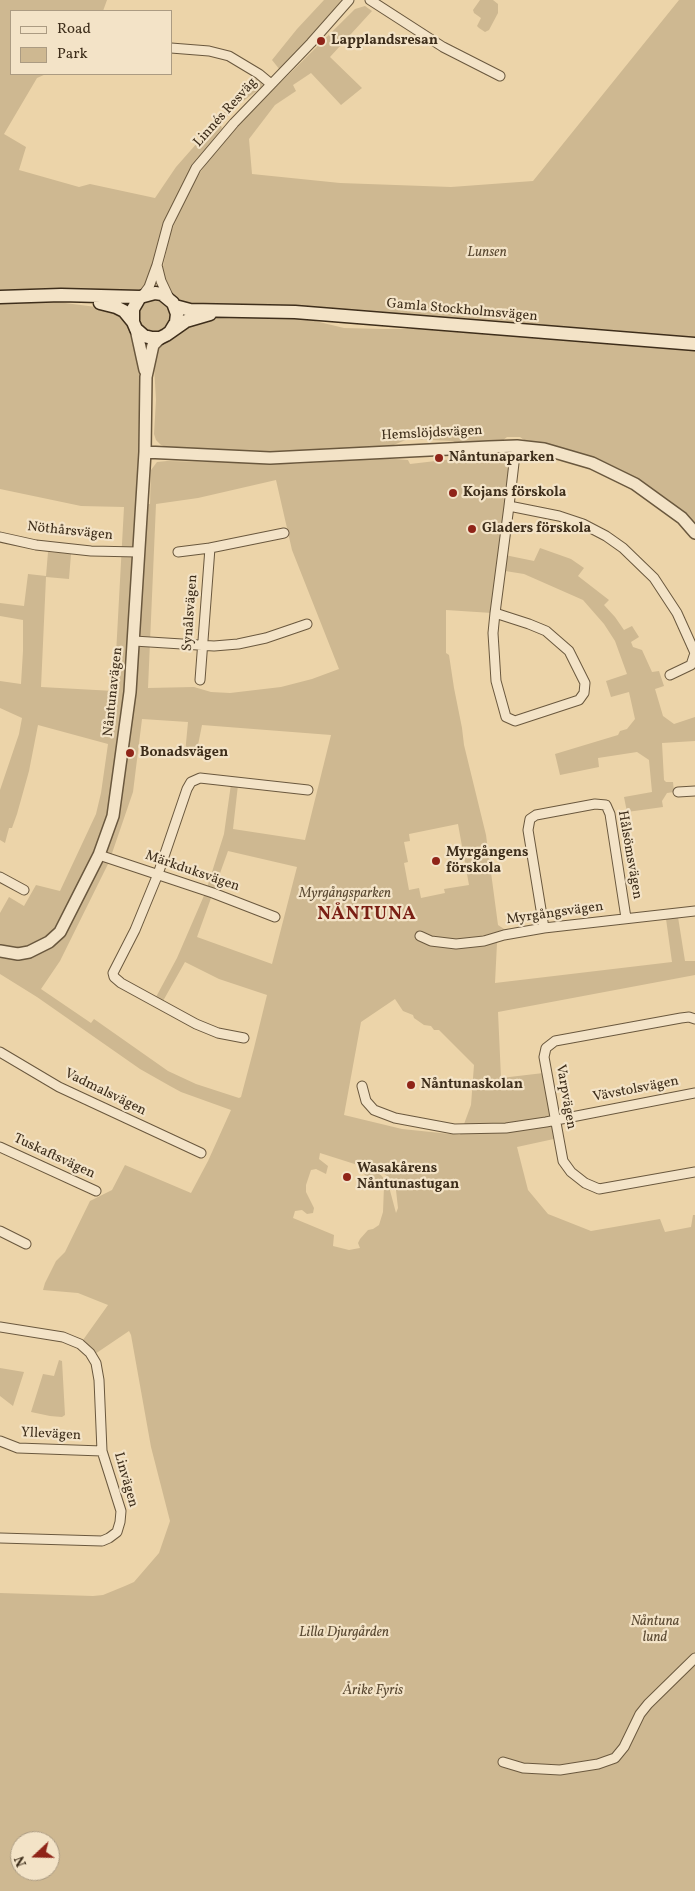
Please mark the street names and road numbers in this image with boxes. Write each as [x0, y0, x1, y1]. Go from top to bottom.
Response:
street label: Linnés Resväg [191, 75, 261, 151]
street label: Gamla Stockholmsvägen [386, 296, 538, 326]
street label: Hemslöjdsvägen [381, 423, 483, 445]
street label: Nöthårsvägen [26, 519, 114, 545]
street label: Synålsvägen [180, 574, 202, 652]
street label: Nåntunavägen [101, 646, 127, 738]
street label: Hålsömsvägen [613, 809, 645, 901]
street label: Märkduksvägen [142, 848, 242, 896]
street label: Myrgångsvägen [505, 899, 605, 929]
street label: Varpvägen [551, 1063, 579, 1131]
street label: Vadmalsvägen [61, 1066, 149, 1120]
street label: Vävstolsvägen [592, 1073, 680, 1107]
street label: Tuskaftsvägen [11, 1131, 97, 1183]
street label: Yllevägen [21, 1425, 81, 1445]
street label: Linvägen [109, 1451, 141, 1509]

